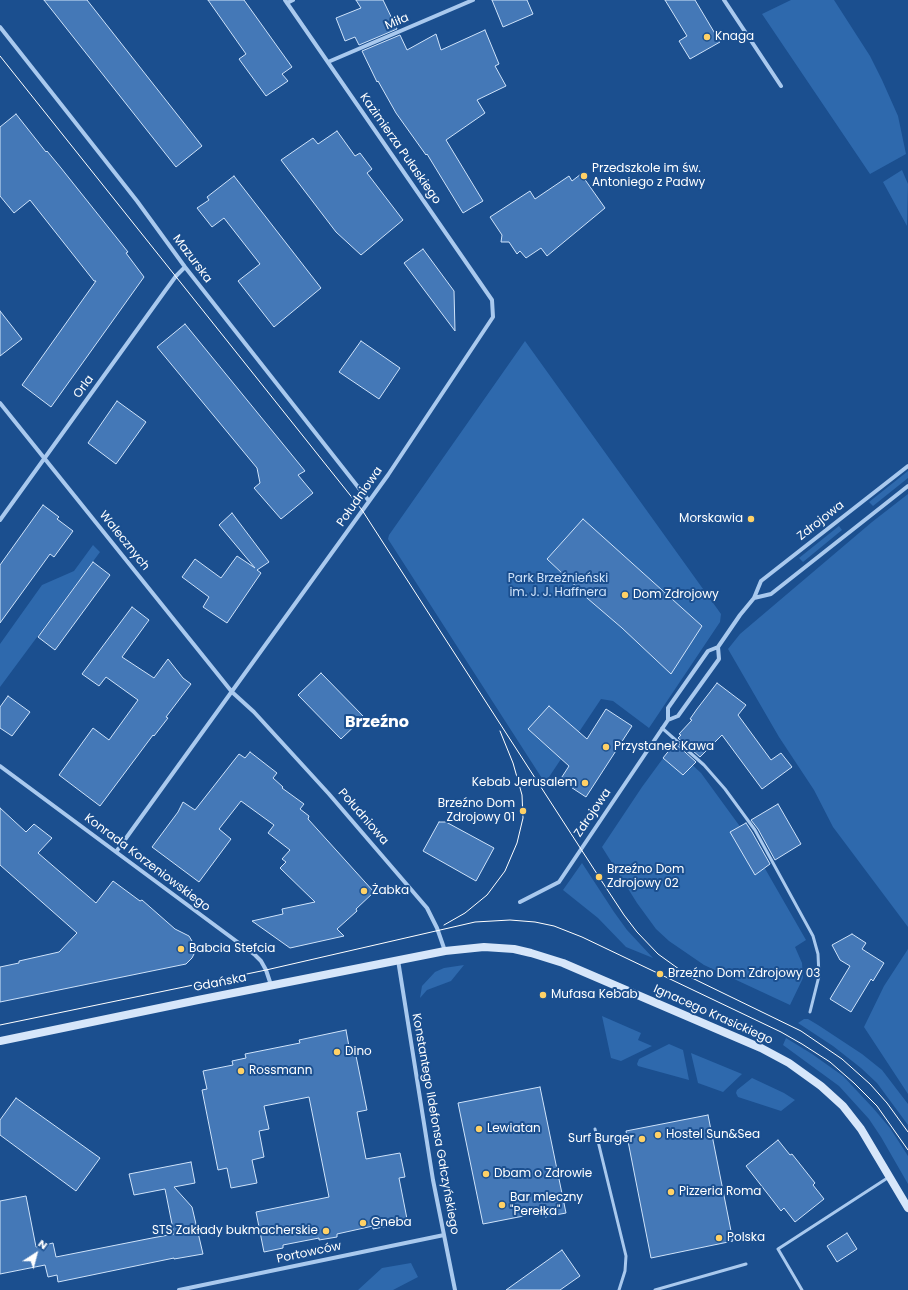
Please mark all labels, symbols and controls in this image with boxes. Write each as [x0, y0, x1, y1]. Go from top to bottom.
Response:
street label: Miła [383, 11, 411, 33]
place label: Knaga [715, 30, 754, 44]
marker: Knaga [702, 32, 712, 42]
street label: Kazimierza Pułaskiego [356, 91, 444, 207]
place label: Przedszkole im św. Antoniego z Padwy [592, 162, 705, 190]
marker: Przedszkole im św. Antoniego z Padwy [579, 171, 589, 181]
street label: Mazurska [169, 232, 215, 286]
street label: Orla [71, 373, 97, 401]
street label: Południowa [334, 464, 386, 530]
street label: Zdrojowa [795, 498, 847, 544]
street label: Walecznych [96, 508, 152, 574]
place label: Morskawia [679, 512, 743, 526]
marker: Morskawia [746, 514, 756, 524]
park label: Park Brzeźnieński im. J. J. Haffnera [508, 572, 608, 600]
place label: Dom Zdrojowy [633, 588, 719, 602]
marker: Dom Zdrojowy [620, 590, 630, 600]
district label: Brzeźno [345, 713, 409, 733]
place label: Przystanek Kawa [614, 740, 714, 754]
marker: Przystanek Kawa [601, 742, 611, 752]
place label: Kebab Jerusalem [472, 776, 577, 790]
marker: Kebab Jerusalem [580, 778, 590, 788]
street label: Południowa [335, 786, 391, 848]
street label: Zdrojowa [572, 786, 614, 840]
place label: Brzeźno Dom Zdrojowy 01 [438, 797, 515, 825]
marker: Brzeźno Dom Zdrojowy 01 [518, 806, 528, 816]
street label: Konrada Korzeniowskiego [81, 811, 213, 915]
place label: Brzeźno Dom Zdrojowy 02 [607, 863, 684, 891]
marker: Brzeźno Dom Zdrojowy 02 [594, 872, 604, 882]
place label: Żabka [372, 884, 409, 898]
marker: Żabka [359, 886, 369, 896]
place label: Babcia Stefcia [189, 942, 275, 956]
marker: Babcia Stefcia [176, 944, 186, 954]
place label: Brzeźno Dom Zdrojowy 03 [668, 967, 820, 981]
marker: Brzeźno Dom Zdrojowy 03 [655, 969, 665, 979]
street label: Gdańska [192, 971, 248, 995]
street label: Ignacego Krasickiego [651, 982, 775, 1048]
place label: Mufasa Kebab [551, 988, 638, 1002]
marker: Mufasa Kebab [538, 990, 548, 1000]
street label: Konstantego Ildefonsa Gałczyńskiego [408, 1012, 462, 1236]
place label: Dino [345, 1045, 372, 1059]
marker: Dino [332, 1047, 342, 1057]
place label: Rossmann [249, 1064, 312, 1078]
marker: Rossmann [236, 1066, 246, 1076]
place label: Lewiatan [487, 1122, 541, 1136]
marker: Lewiatan [474, 1124, 484, 1134]
place label: Hostel Sun&Sea [666, 1128, 760, 1142]
marker: Hostel Sun&Sea [653, 1130, 663, 1140]
place label: Surf Burger [568, 1132, 634, 1146]
marker: Surf Burger [637, 1134, 647, 1144]
place label: Dbam o Zdrowie [494, 1167, 592, 1181]
marker: Dbam o Zdrowie [481, 1169, 491, 1179]
place label: Pizzeria Roma [679, 1185, 761, 1199]
marker: Pizzeria Roma [666, 1187, 676, 1197]
place label: Bar mleczny "Perełka" [510, 1191, 583, 1219]
marker: Bar mleczny "Perełka" [497, 1200, 507, 1210]
place label: Gneba [371, 1216, 412, 1230]
marker: Gneba [358, 1218, 368, 1228]
place label: STS Zakłady bukmacherskie [152, 1224, 318, 1238]
marker: STS Zakłady bukmacherskie [321, 1226, 331, 1236]
place label: Polska [727, 1231, 765, 1245]
marker: Polska [714, 1233, 724, 1243]
north arrow [16, 1234, 56, 1274]
text: N [35, 1235, 51, 1253]
street label: Portowców [275, 1239, 343, 1267]

